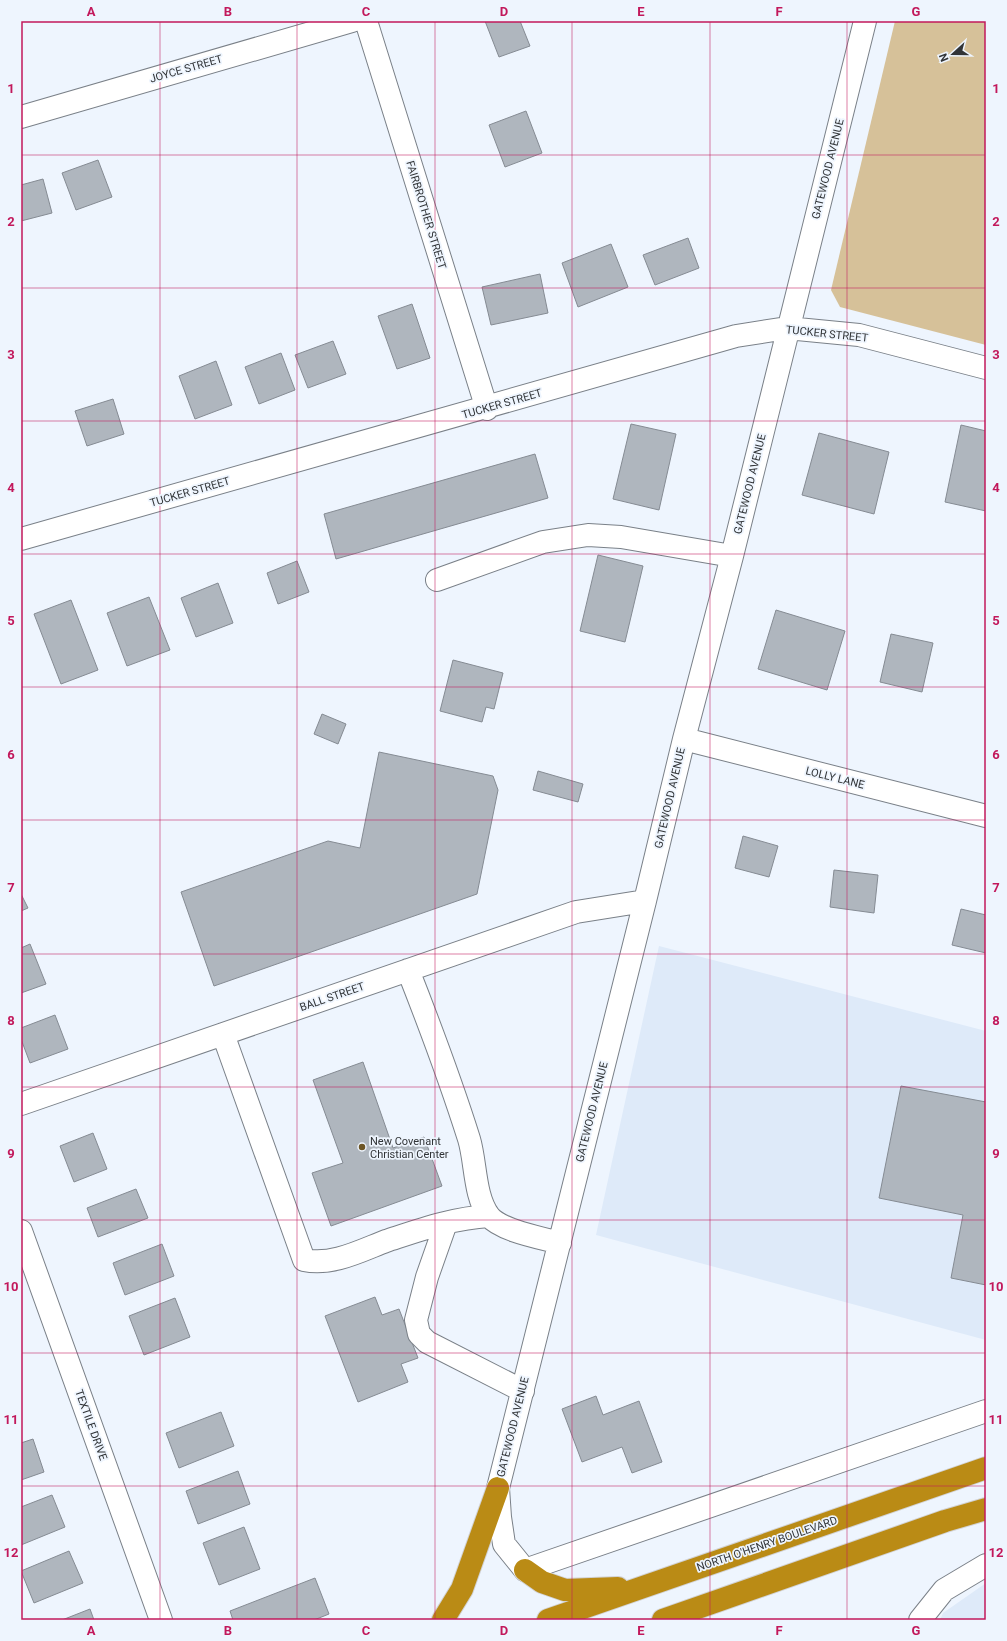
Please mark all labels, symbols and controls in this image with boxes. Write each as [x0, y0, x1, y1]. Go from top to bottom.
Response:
text: A [87, 4, 96, 19]
text: B [224, 4, 232, 19]
text: C [362, 4, 371, 19]
text: D [500, 4, 508, 19]
text: E [637, 4, 645, 19]
text: F [775, 4, 783, 19]
text: G [912, 4, 921, 19]
north arrow [933, 34, 973, 74]
text: N [937, 51, 952, 63]
street label: JOYCE STREET [148, 52, 224, 86]
text: 1 [7, 81, 15, 96]
text: 1 [992, 81, 1000, 96]
street label: GATEWOOD AVENUE [809, 118, 847, 220]
street label: FAIRBROTHER STREET [403, 159, 449, 271]
text: 2 [7, 214, 15, 229]
text: 2 [992, 214, 1000, 229]
street label: TUCKER STREET [785, 323, 869, 345]
text: 3 [7, 347, 15, 362]
text: 3 [992, 347, 1000, 362]
street label: TUCKER STREET [461, 386, 544, 422]
street label: GATEWOOD AVENUE [731, 433, 769, 535]
street label: TUCKER STREET [149, 474, 232, 510]
text: 4 [7, 480, 15, 495]
text: 4 [992, 480, 1000, 495]
text: 5 [7, 613, 15, 628]
text: 5 [992, 613, 1000, 628]
street label: GATEWOOD AVENUE [652, 746, 688, 850]
text: 6 [7, 747, 15, 762]
text: 6 [992, 747, 1000, 762]
street label: LOLLY LANE [804, 764, 866, 792]
text: 7 [7, 880, 15, 895]
text: 7 [992, 880, 1000, 895]
street label: BALL STREET [298, 980, 367, 1014]
text: 8 [7, 1013, 15, 1028]
text: 8 [992, 1013, 1000, 1028]
street label: GATEWOOD AVENUE [573, 1061, 611, 1163]
place label: New Covenant Christian Center [370, 1135, 449, 1161]
marker: New Covenant Christian Center [357, 1142, 367, 1152]
text: 9 [7, 1146, 15, 1161]
text: 9 [992, 1146, 1000, 1161]
text: 10 [4, 1279, 18, 1294]
text: 10 [989, 1279, 1003, 1294]
street label: GATEWOOD AVENUE [494, 1376, 532, 1478]
street label: TEXTILE DRIVE [72, 1388, 110, 1462]
text: 11 [4, 1412, 18, 1427]
text: 11 [989, 1412, 1003, 1427]
street label: NORTH O'HENRY BOULEVARD [695, 1514, 839, 1574]
text: 12 [4, 1545, 18, 1560]
text: 12 [989, 1545, 1003, 1560]
text: A [87, 1623, 96, 1638]
text: B [224, 1623, 232, 1638]
text: C [362, 1623, 371, 1638]
text: D [500, 1623, 508, 1638]
text: E [637, 1623, 645, 1638]
text: F [775, 1623, 783, 1638]
text: G [912, 1623, 921, 1638]

